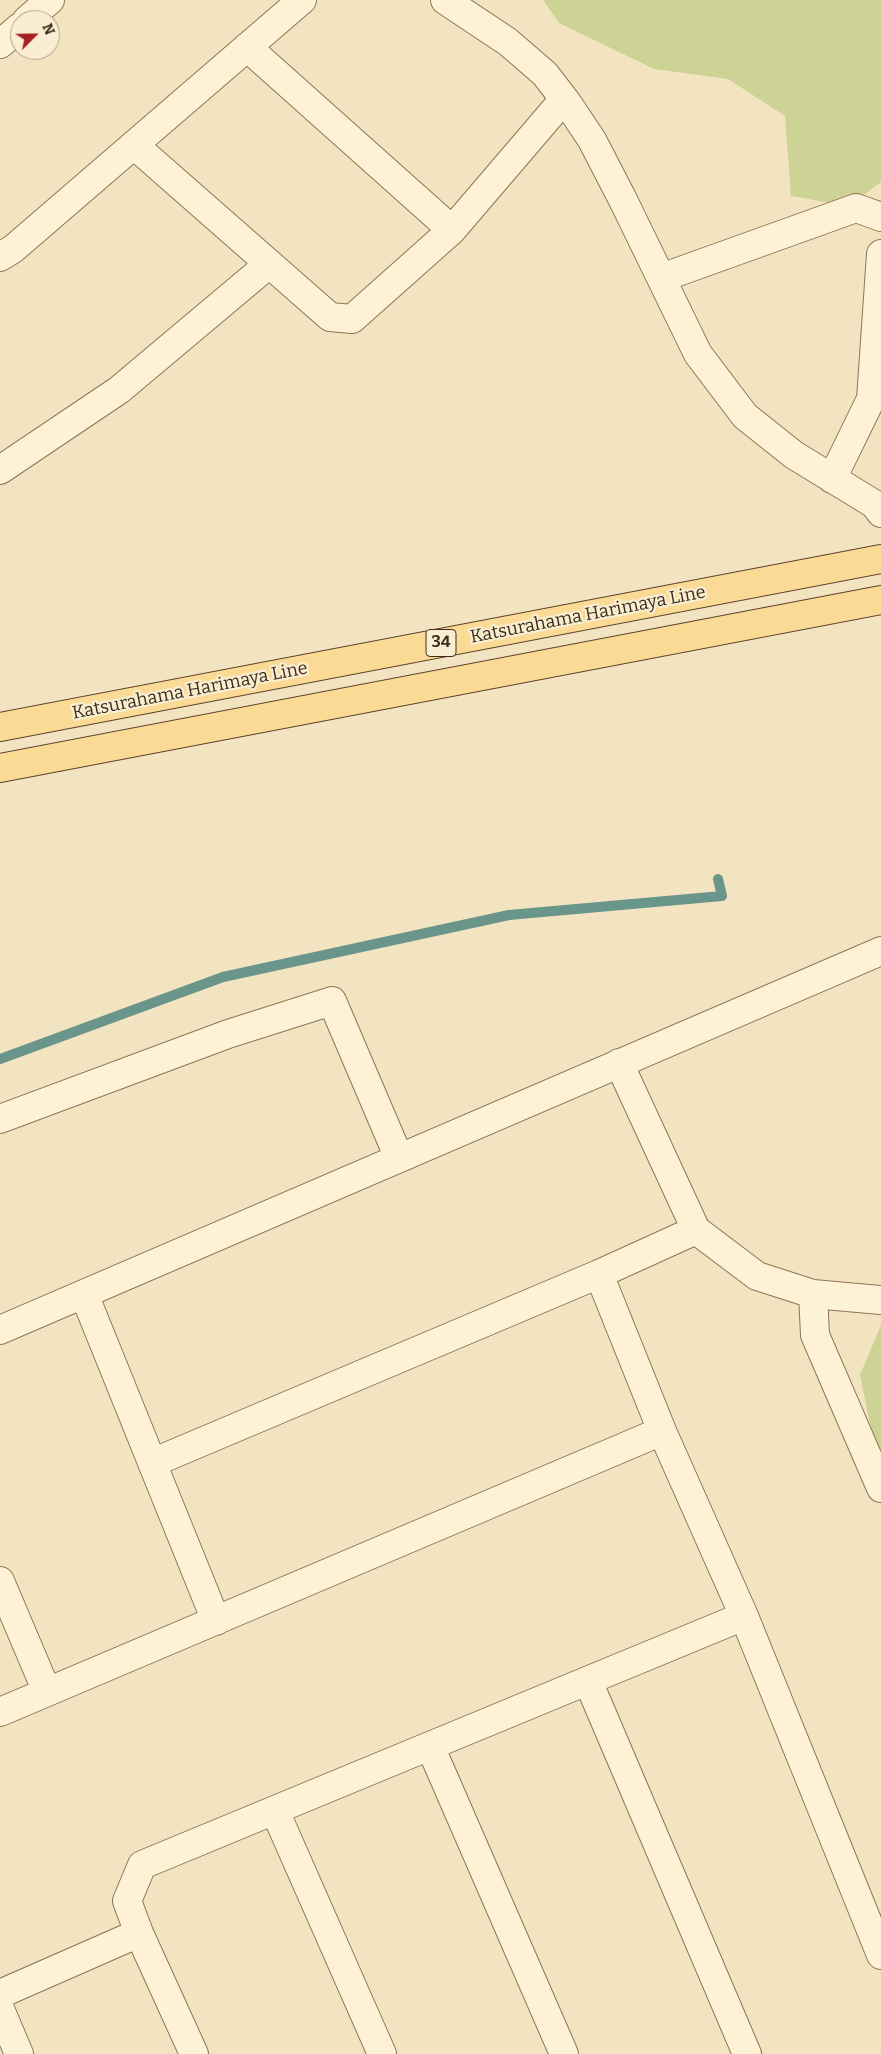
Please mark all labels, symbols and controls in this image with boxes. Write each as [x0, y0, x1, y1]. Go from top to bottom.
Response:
north arrow [10, 10, 60, 60]
text: N [38, 21, 58, 38]
street label: Katsurahama Harimaya Line [469, 582, 707, 648]
road number: 34 [426, 630, 456, 656]
street label: Katsurahama Harimaya Line [71, 658, 309, 724]

